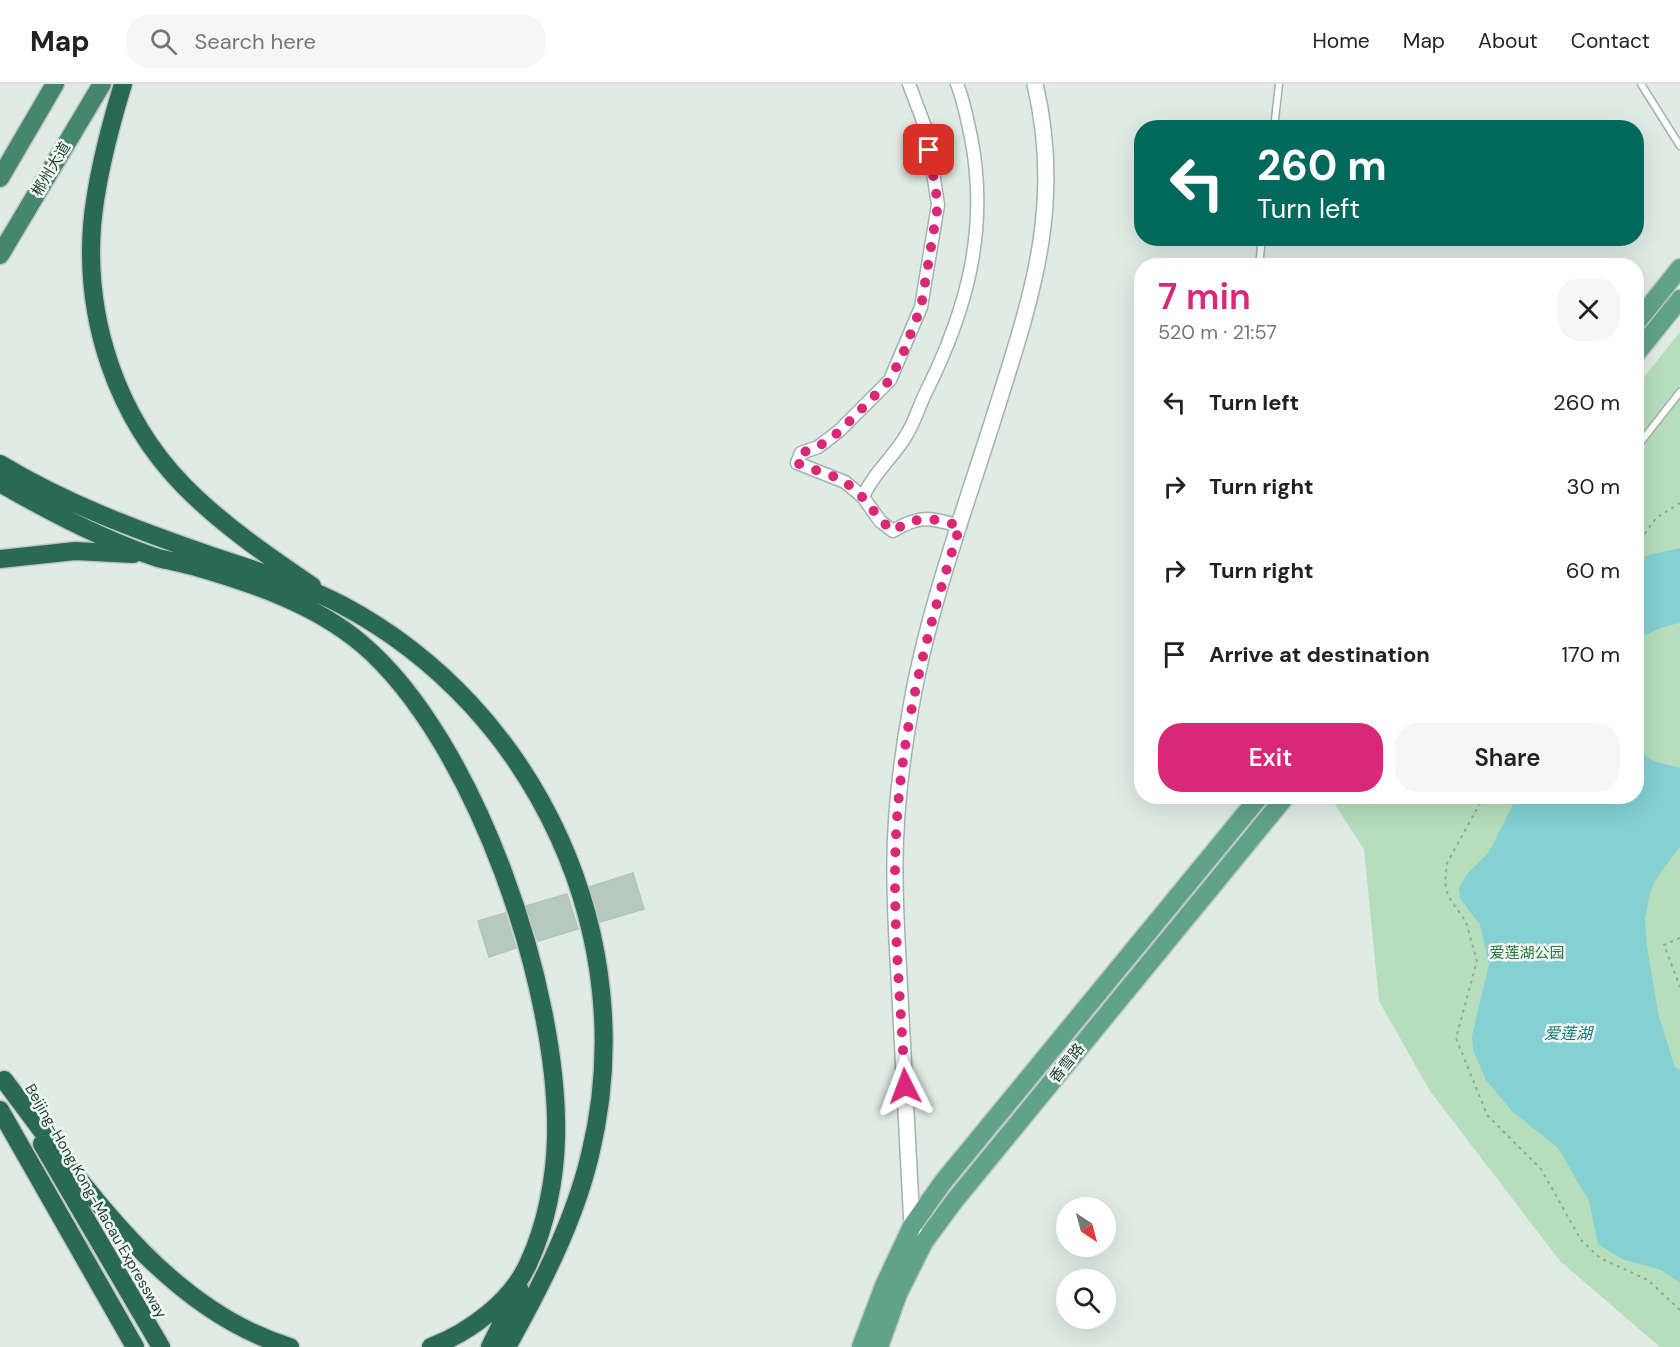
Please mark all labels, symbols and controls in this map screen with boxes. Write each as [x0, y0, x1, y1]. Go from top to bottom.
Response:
search box [126, 14, 546, 68]
text: Map [30, 23, 90, 60]
icon: search [147, 25, 180, 58]
text: Search here [195, 27, 316, 56]
text: Home [1312, 27, 1370, 55]
text: Map [1403, 27, 1445, 55]
text: About [1478, 27, 1538, 55]
text: Contact [1571, 27, 1650, 55]
pin [903, 124, 954, 175]
icon: arrive [912, 133, 945, 166]
street label: 郴州大道 [27, 138, 75, 200]
text: 260 m [1257, 138, 1387, 193]
icon: left [1158, 144, 1236, 222]
text: Turn left [1257, 191, 1360, 226]
text: 7 min [1158, 273, 1251, 320]
button: close [1557, 278, 1620, 341]
text: 520 m · 21:57 [1158, 319, 1277, 345]
icon: left [1158, 386, 1191, 419]
text: Turn left [1209, 388, 1299, 417]
text: 260 m [1553, 388, 1620, 417]
icon: right [1158, 470, 1191, 503]
text: Turn right [1209, 472, 1314, 501]
text: 30 m [1566, 472, 1620, 501]
icon: right [1158, 554, 1191, 587]
text: Turn right [1209, 556, 1314, 585]
text: 60 m [1566, 556, 1620, 585]
icon: arrive [1158, 638, 1191, 671]
text: Arrive at destination [1209, 640, 1430, 669]
text: 170 m [1561, 640, 1620, 669]
button: Exit [1158, 723, 1383, 792]
button: Share [1395, 723, 1620, 792]
park label: 爱莲湖公园 [1489, 943, 1565, 963]
water label: 爱莲湖 [1544, 1023, 1595, 1044]
street label: 香雪路 [1045, 1039, 1089, 1087]
position arrow [873, 1054, 937, 1118]
street label: Beijing-Hong Kong-Macau Expressway [21, 1080, 172, 1322]
north arrow [1056, 1197, 1116, 1257]
map controls [1056, 1197, 1116, 1329]
button: search [1056, 1269, 1116, 1329]

